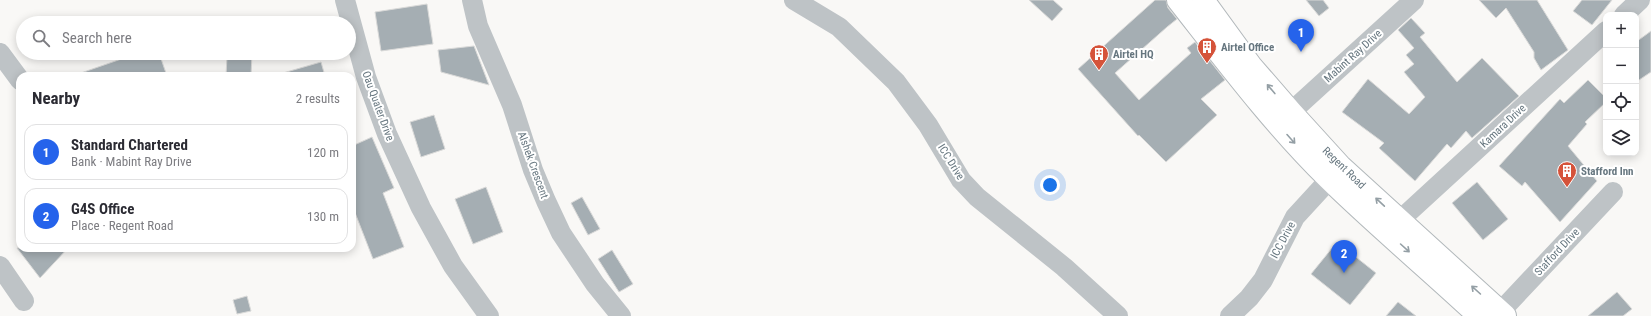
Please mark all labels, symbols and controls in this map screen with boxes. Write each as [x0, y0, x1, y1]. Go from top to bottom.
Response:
map controls [1603, 12, 1639, 156]
button: + [1603, 12, 1639, 48]
search box [16, 16, 356, 60]
pin: 1 [1288, 19, 1314, 52]
icon: search [30, 27, 52, 49]
street label: Mabint Ray Drive [1322, 27, 1384, 85]
text: Search here [62, 29, 132, 47]
building icon: Airtel Office [1196, 36, 1218, 64]
place label: Airtel Office [1221, 41, 1274, 54]
building icon: Airtel HQ [1088, 43, 1110, 71]
place label: Airtel HQ [1113, 48, 1154, 61]
button: − [1603, 48, 1639, 84]
street label: Oau Quater Drive [359, 69, 397, 143]
one-way arrow [1266, 83, 1275, 94]
button: locate [1603, 84, 1639, 120]
text: Nearby [32, 88, 80, 108]
text: 2 results [296, 91, 340, 106]
street label: Kamara Drive [1477, 102, 1529, 150]
button: layers [1603, 120, 1639, 156]
street label: Alshek Crescent [515, 130, 551, 200]
one-way arrow [1286, 133, 1295, 143]
text: Standard Chartered [71, 136, 188, 154]
street label: ICC Drive [935, 142, 967, 182]
street label: Regent Road [1320, 144, 1368, 192]
text: 1 [43, 145, 49, 160]
text: 120 m [307, 145, 339, 160]
text: Bank · Mabint Ray Drive [71, 154, 192, 169]
building icon: Stafford Inn [1556, 160, 1578, 188]
place label: Stafford Inn [1581, 165, 1634, 178]
your location [1040, 175, 1060, 195]
one-way arrow [1375, 198, 1385, 207]
text: G4S Office [71, 200, 134, 218]
text: 2 [43, 209, 49, 224]
text: 130 m [307, 209, 339, 224]
text: Place · Regent Road [71, 218, 173, 233]
street label: ICC Drive [1268, 219, 1298, 261]
street label: Stafford Drive [1532, 226, 1582, 278]
pin: 2 [1331, 240, 1357, 273]
one-way arrow [1400, 243, 1410, 253]
one-way arrow [1471, 285, 1481, 295]

